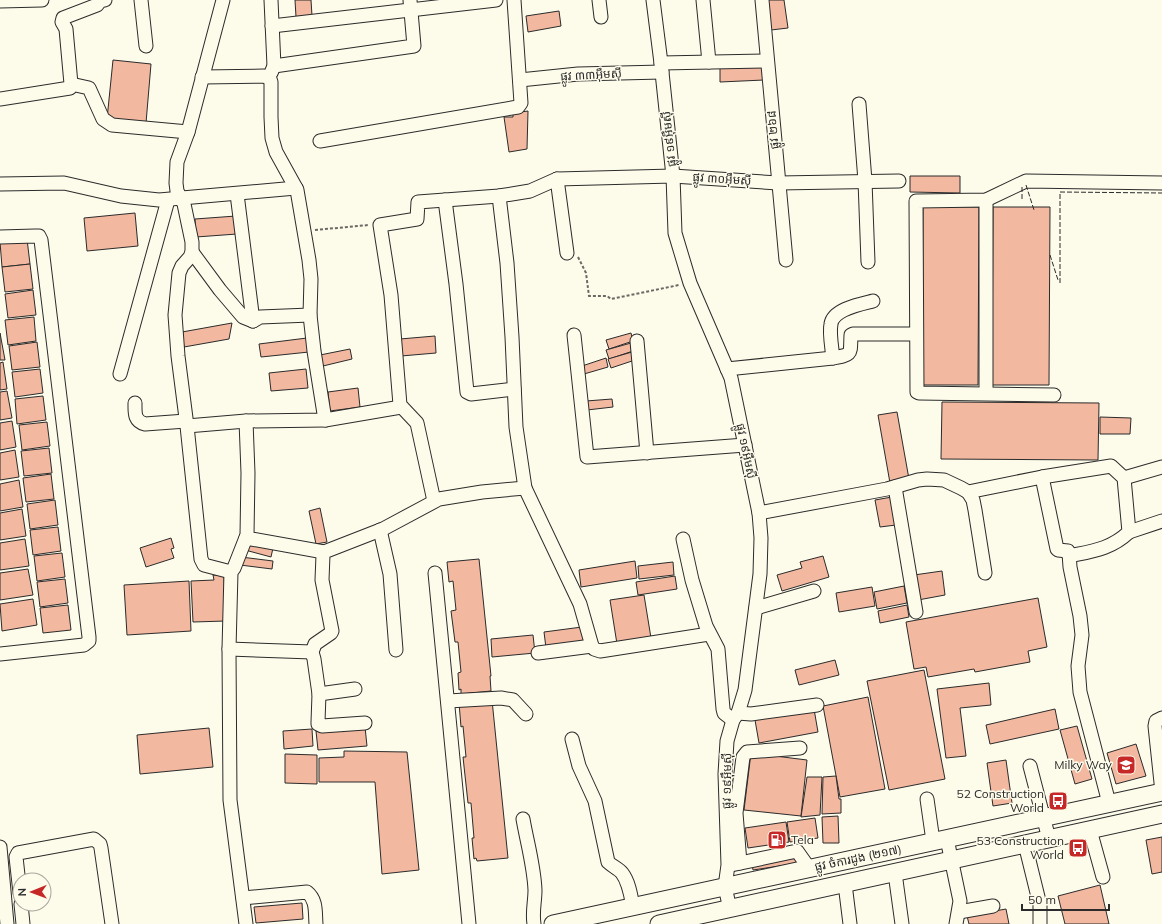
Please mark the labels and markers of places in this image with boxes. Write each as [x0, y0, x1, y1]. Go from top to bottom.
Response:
school or university icon: Milky Way [1115, 754, 1137, 776]
place label: Milky Way [1054, 757, 1113, 772]
place label: 52 Construction World [957, 786, 1044, 815]
bus stop icon: 52 Construction World [1047, 790, 1069, 812]
fuel station icon: Tela [766, 829, 788, 851]
place label: Tela [791, 832, 814, 847]
place label: 53 Construction World [977, 833, 1064, 862]
bus stop icon: 53 Construction World [1067, 837, 1089, 859]

